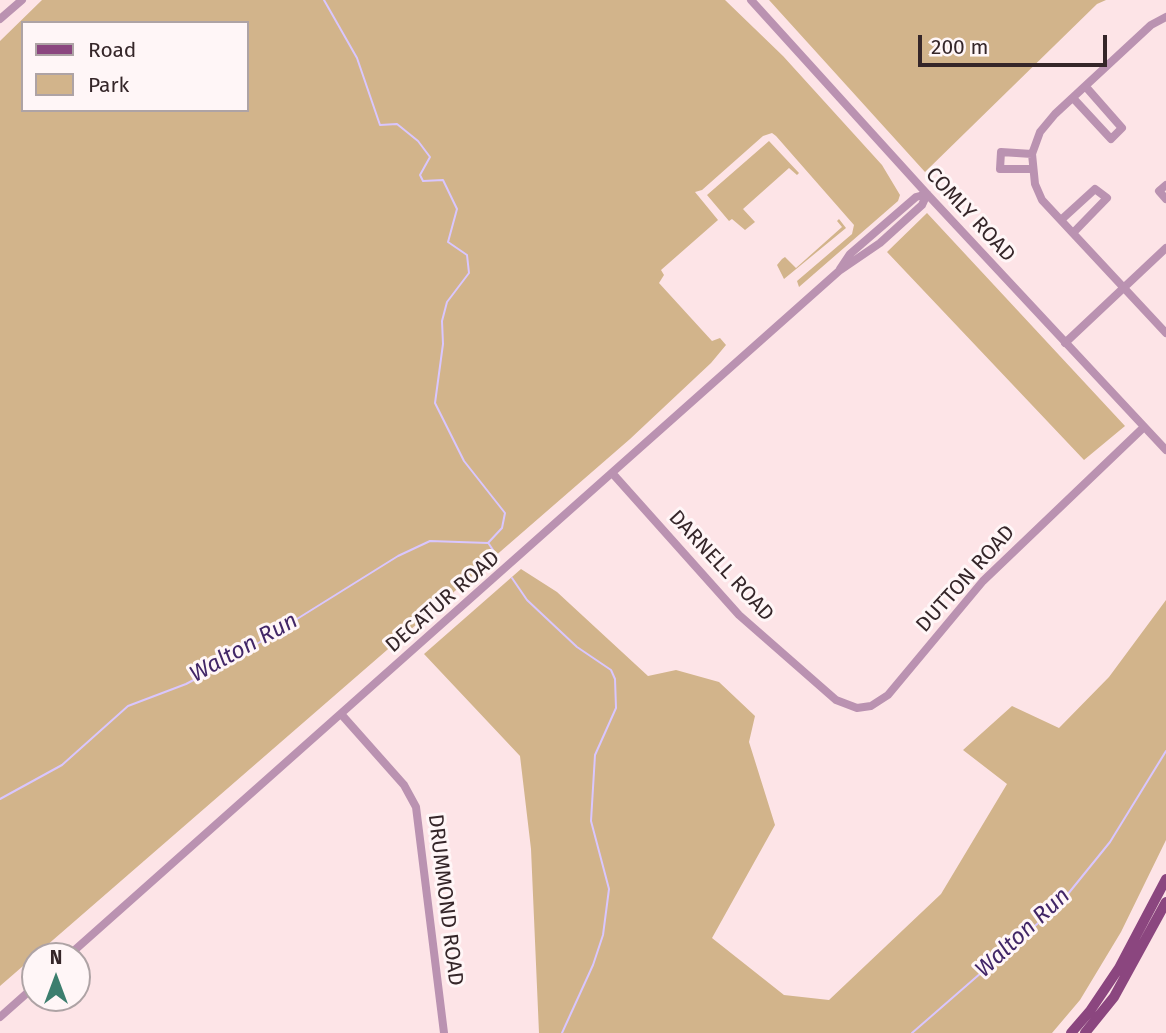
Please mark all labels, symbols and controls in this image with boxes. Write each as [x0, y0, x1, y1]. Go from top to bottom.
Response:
legend [21, 21, 248, 112]
scale bar [921, 21, 1110, 65]
text: 200 m [931, 34, 988, 60]
text: Road [88, 37, 136, 63]
text: Park [88, 72, 129, 98]
street label: COMLY ROAD [920, 162, 1020, 268]
street label: DARNELL ROAD [663, 505, 779, 627]
street label: DUTTON ROAD [911, 520, 1021, 638]
street label: DECATUR ROAD [381, 546, 505, 658]
water label: Walton Run [185, 607, 303, 689]
street label: DRUMMOND ROAD [422, 813, 468, 987]
water label: Walton Run [970, 882, 1076, 984]
north arrow [21, 942, 91, 1012]
text: N [50, 946, 62, 969]

